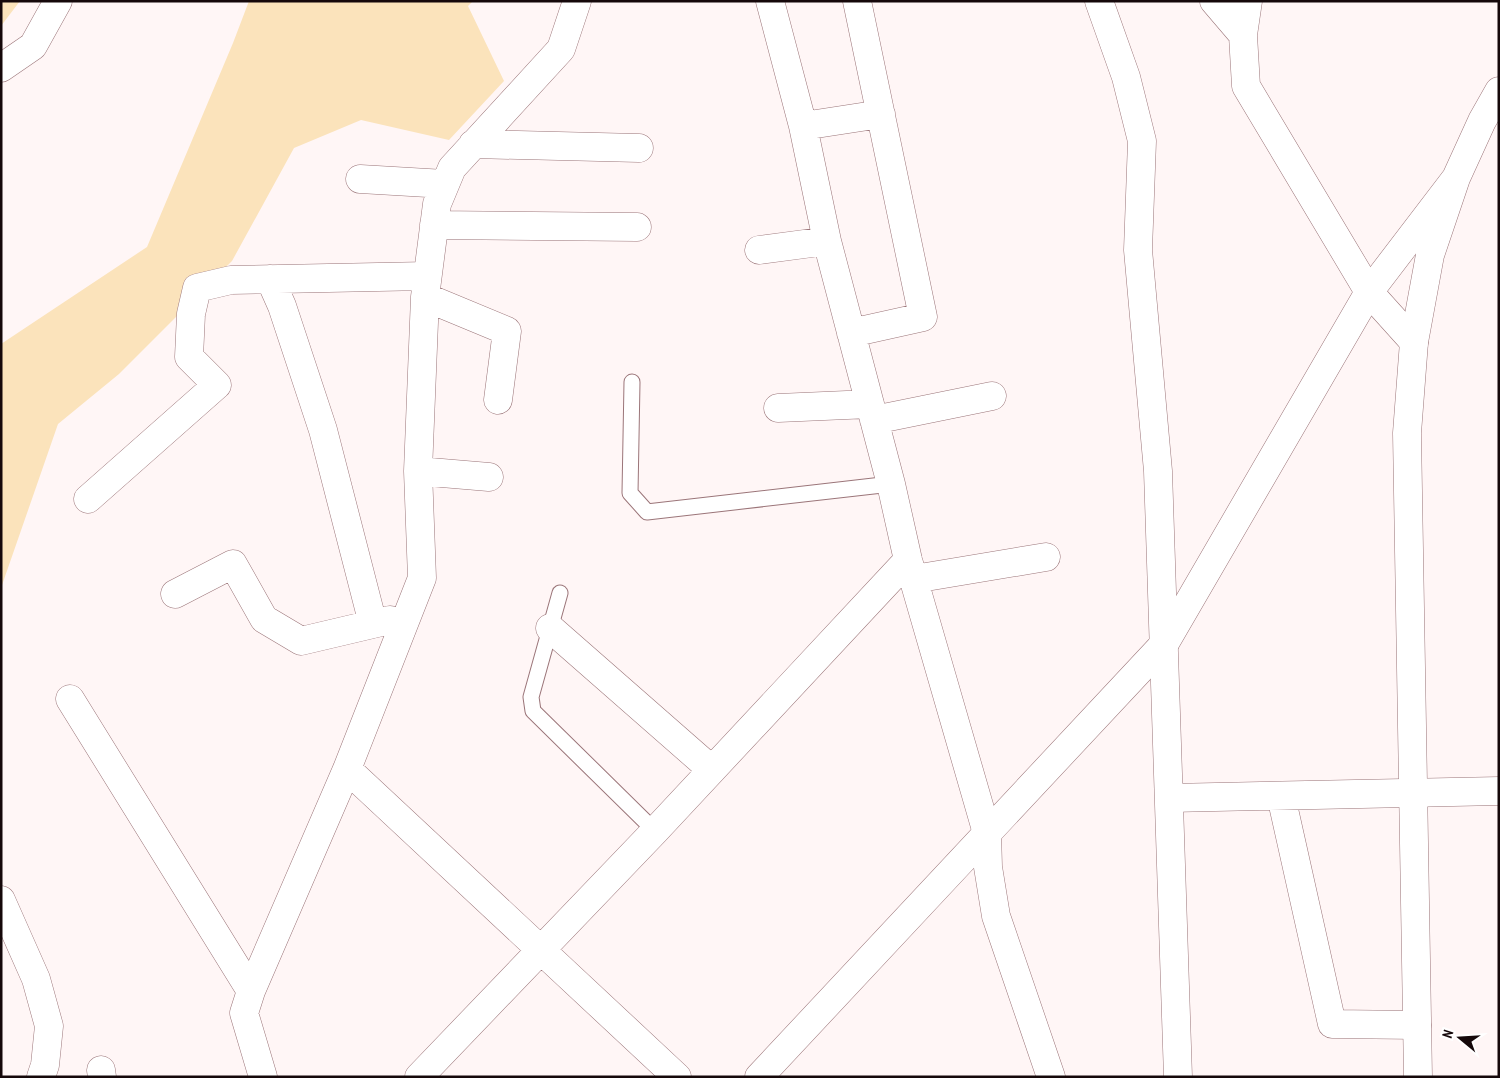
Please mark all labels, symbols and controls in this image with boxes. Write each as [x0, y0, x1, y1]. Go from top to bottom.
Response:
north arrow [1435, 1013, 1485, 1063]
text: N [1438, 1028, 1457, 1040]

